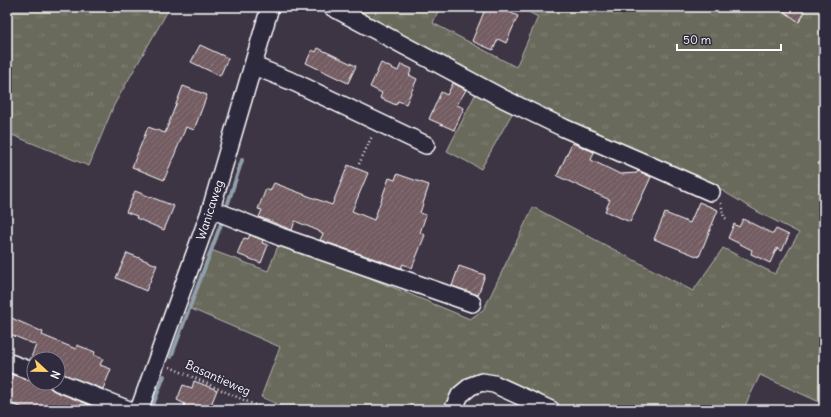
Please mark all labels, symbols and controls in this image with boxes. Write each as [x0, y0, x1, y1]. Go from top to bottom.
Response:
scale bar [677, 26, 781, 52]
text: 50 m [683, 32, 712, 47]
street label: Wanicaweg [193, 178, 226, 242]
north arrow [26, 351, 66, 391]
street label: Basantieweg [183, 357, 253, 399]
text: N [47, 369, 63, 381]

